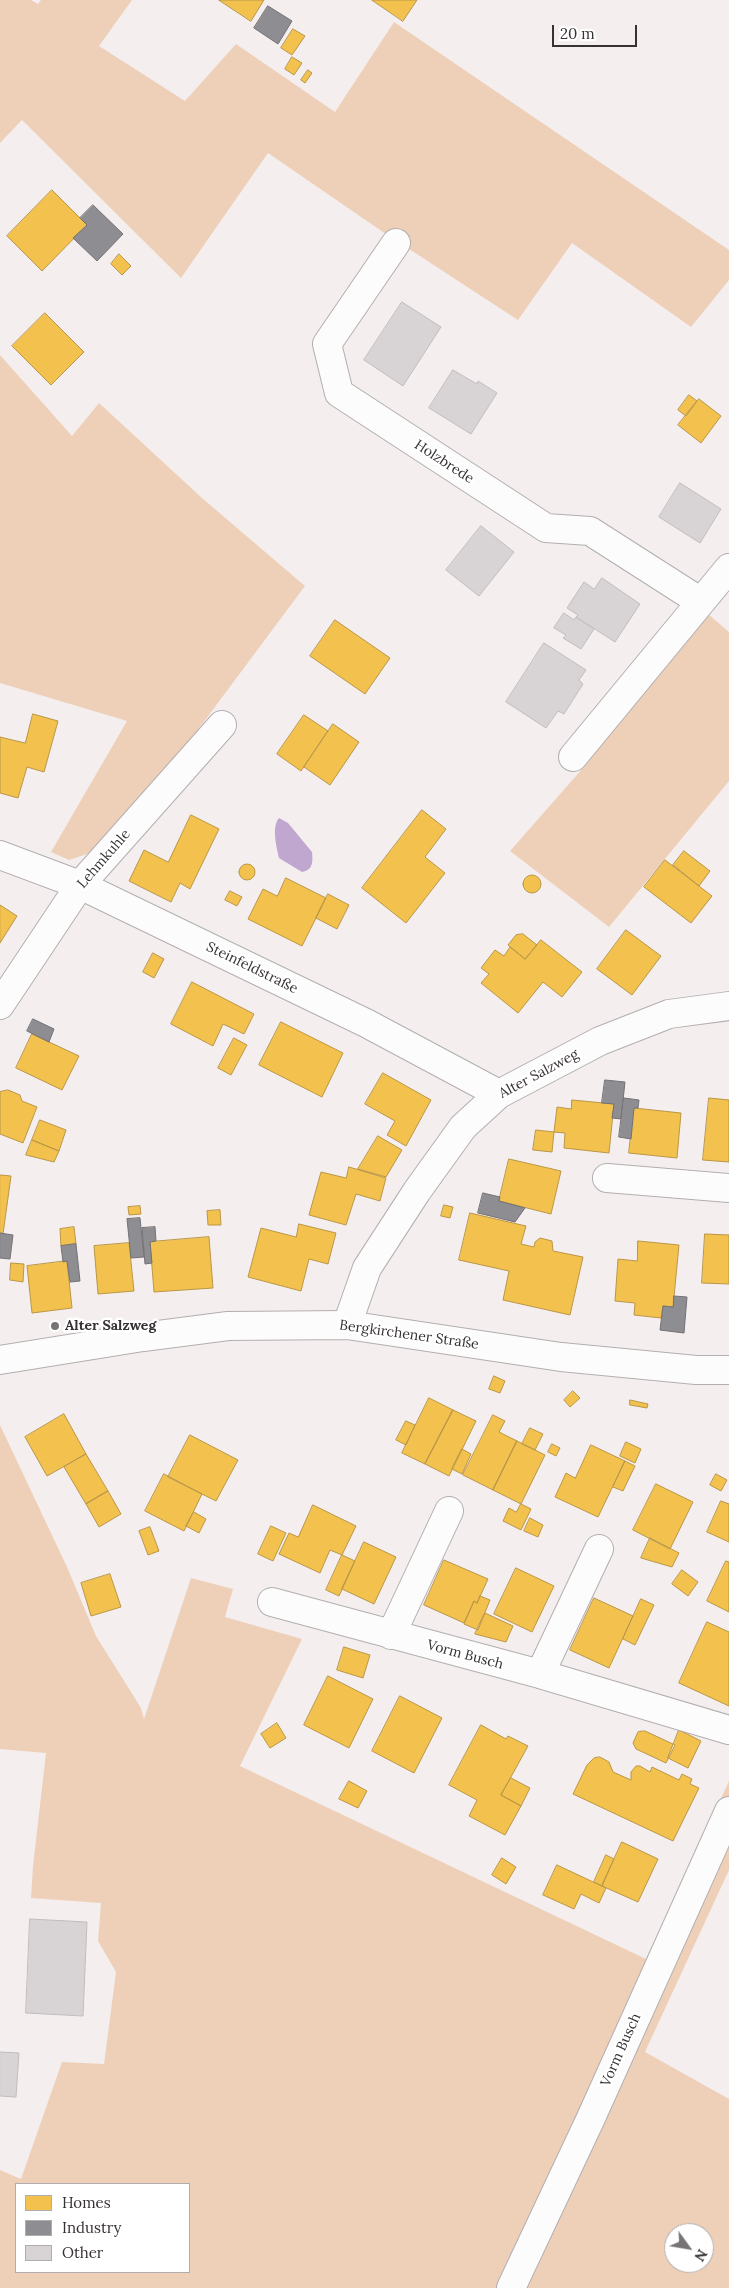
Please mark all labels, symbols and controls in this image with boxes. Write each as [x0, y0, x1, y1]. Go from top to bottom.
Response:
scale bar [554, 15, 639, 47]
text: 20 m [560, 24, 595, 43]
street label: Holzbrede [411, 437, 477, 487]
street label: Lehmkuhle [74, 826, 134, 892]
street label: Steinfeldstraße [203, 939, 301, 997]
street label: Alter Salzweg [496, 1046, 582, 1102]
street label: Bergkirchener Straße [338, 1317, 480, 1353]
place label: Alter Salzweg [65, 1318, 156, 1334]
marker: Alter Salzweg [49, 1320, 61, 1332]
street label: Vorm Busch [425, 1637, 505, 1673]
street label: Vorm Busch [597, 2011, 645, 2089]
legend [15, 2183, 190, 2273]
text: Homes [62, 2193, 111, 2212]
text: Industry [62, 2218, 121, 2237]
north arrow [664, 2223, 714, 2273]
text: Other [62, 2243, 103, 2262]
text: N [690, 2246, 711, 2265]

